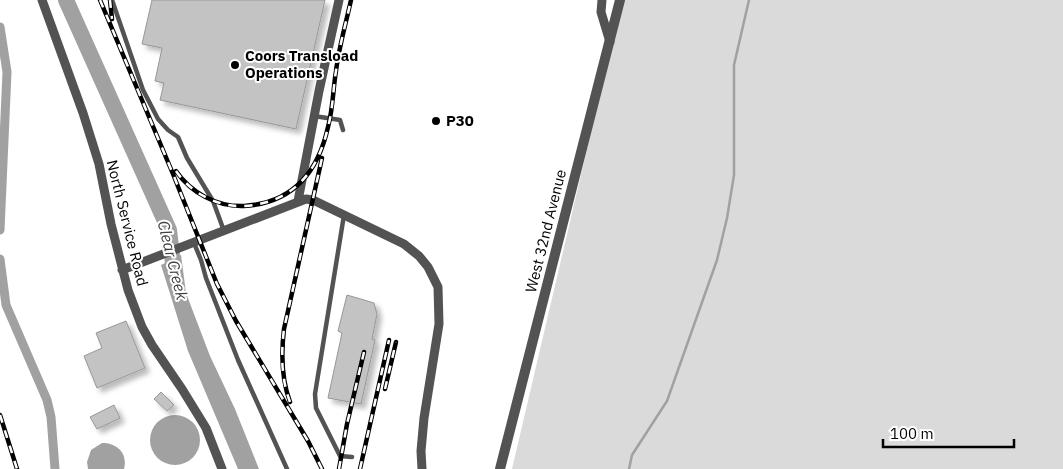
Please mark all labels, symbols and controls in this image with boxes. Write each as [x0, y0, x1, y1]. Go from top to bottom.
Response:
place label: Coors Transload Operations [245, 46, 358, 82]
marker: Coors Transload Operations [229, 59, 241, 71]
place label: P30 [446, 111, 474, 130]
marker: P30 [430, 115, 442, 127]
street label: North Service Road [103, 158, 152, 288]
street label: West 32nd Avenue [521, 167, 570, 294]
water label: Clear Creek [153, 218, 193, 302]
scale bar [883, 416, 1014, 448]
text: 100 m [890, 424, 934, 443]

